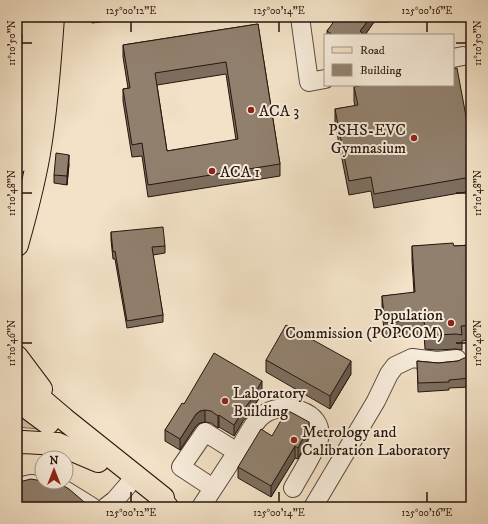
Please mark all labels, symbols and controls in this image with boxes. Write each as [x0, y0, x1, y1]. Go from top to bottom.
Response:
text: 125°00'12"E [106, 5, 156, 17]
text: 125°00'14"E [253, 5, 305, 17]
text: 125°00'16"E [402, 5, 452, 17]
text: 11°10'50"N [6, 20, 18, 66]
text: 11°10'50"N [472, 20, 484, 66]
legend [324, 34, 454, 86]
text: Road [360, 43, 385, 58]
text: Building [360, 63, 401, 78]
place label: ACA 3 [259, 101, 299, 121]
marker: ACA 3 [246, 105, 256, 115]
place label: PSHS-EVC Gymnasium [328, 120, 406, 158]
marker: PSHS-EVC Gymnasium [409, 133, 419, 143]
place label: ACA 1 [220, 162, 260, 182]
marker: ACA 1 [207, 166, 217, 176]
text: 11°10'48"N [6, 170, 18, 216]
text: 11°10'48"N [472, 170, 484, 216]
place label: Population Commission (POPCOM) [285, 305, 444, 343]
marker: Population Commission (POPCOM) [446, 318, 456, 328]
text: 11°10'46"N [6, 320, 18, 366]
text: 11°10'46"N [472, 320, 484, 366]
place label: Laboratory Building [233, 383, 306, 421]
marker: Laboratory Building [220, 396, 230, 406]
place label: Metrology and Calibration Laboratory [302, 422, 450, 460]
marker: Metrology and Calibration Laboratory [289, 435, 299, 445]
north arrow [34, 450, 74, 490]
text: N [49, 454, 59, 468]
text: 125°00'12"E [106, 507, 156, 519]
text: 125°00'14"E [253, 507, 305, 519]
text: 125°00'16"E [402, 507, 452, 519]

